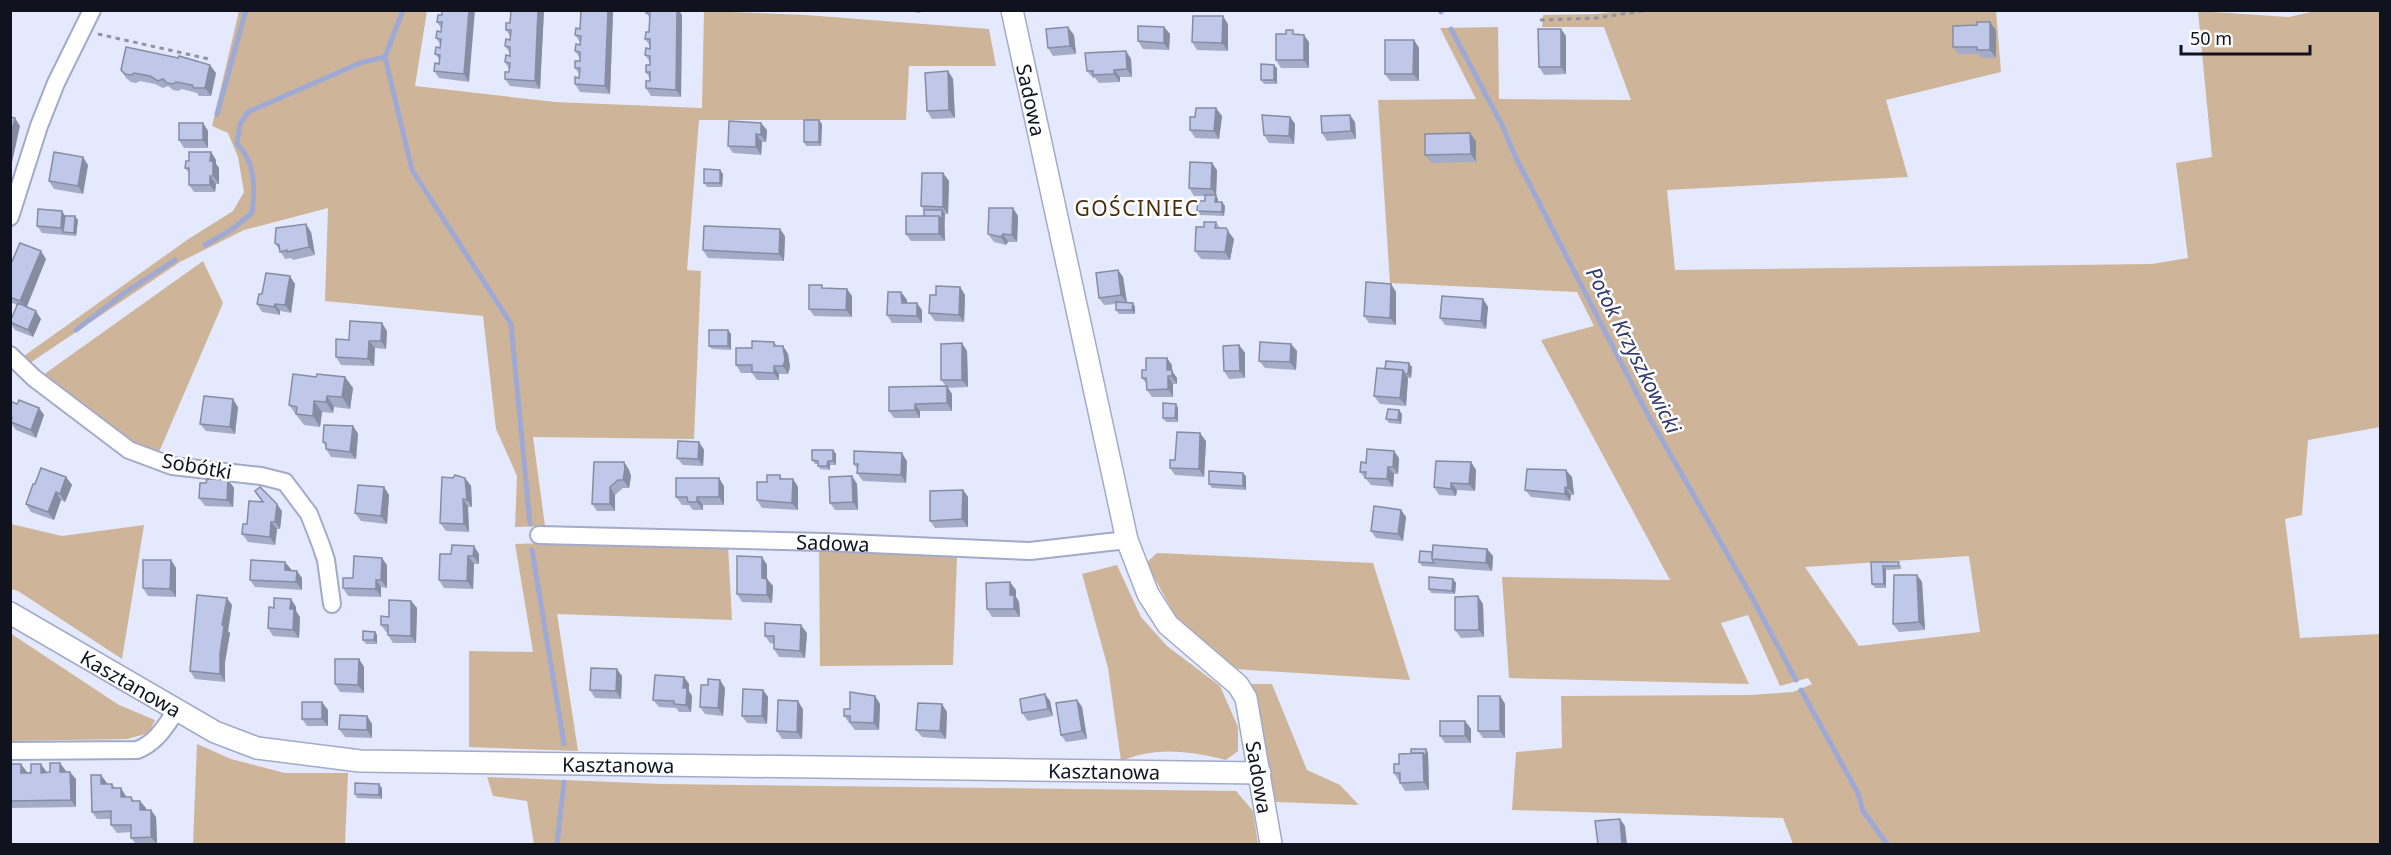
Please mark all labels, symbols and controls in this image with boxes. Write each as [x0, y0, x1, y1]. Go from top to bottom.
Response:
scale bar [2181, 18, 2310, 56]
text: 50 m [2190, 26, 2232, 50]
street label: Sadowa [1011, 61, 1052, 139]
district label: GOŚCINIEC [1074, 194, 1200, 222]
water label: Potok Krzyszkowicki [1580, 262, 1688, 439]
street label: Sobótki [160, 447, 234, 485]
street label: Sadowa [796, 528, 870, 557]
street label: Kasztanowa [76, 643, 186, 723]
street label: Sadowa [1240, 739, 1279, 816]
street label: Kasztanowa [562, 750, 674, 779]
street label: Kasztanowa [1048, 757, 1160, 785]

